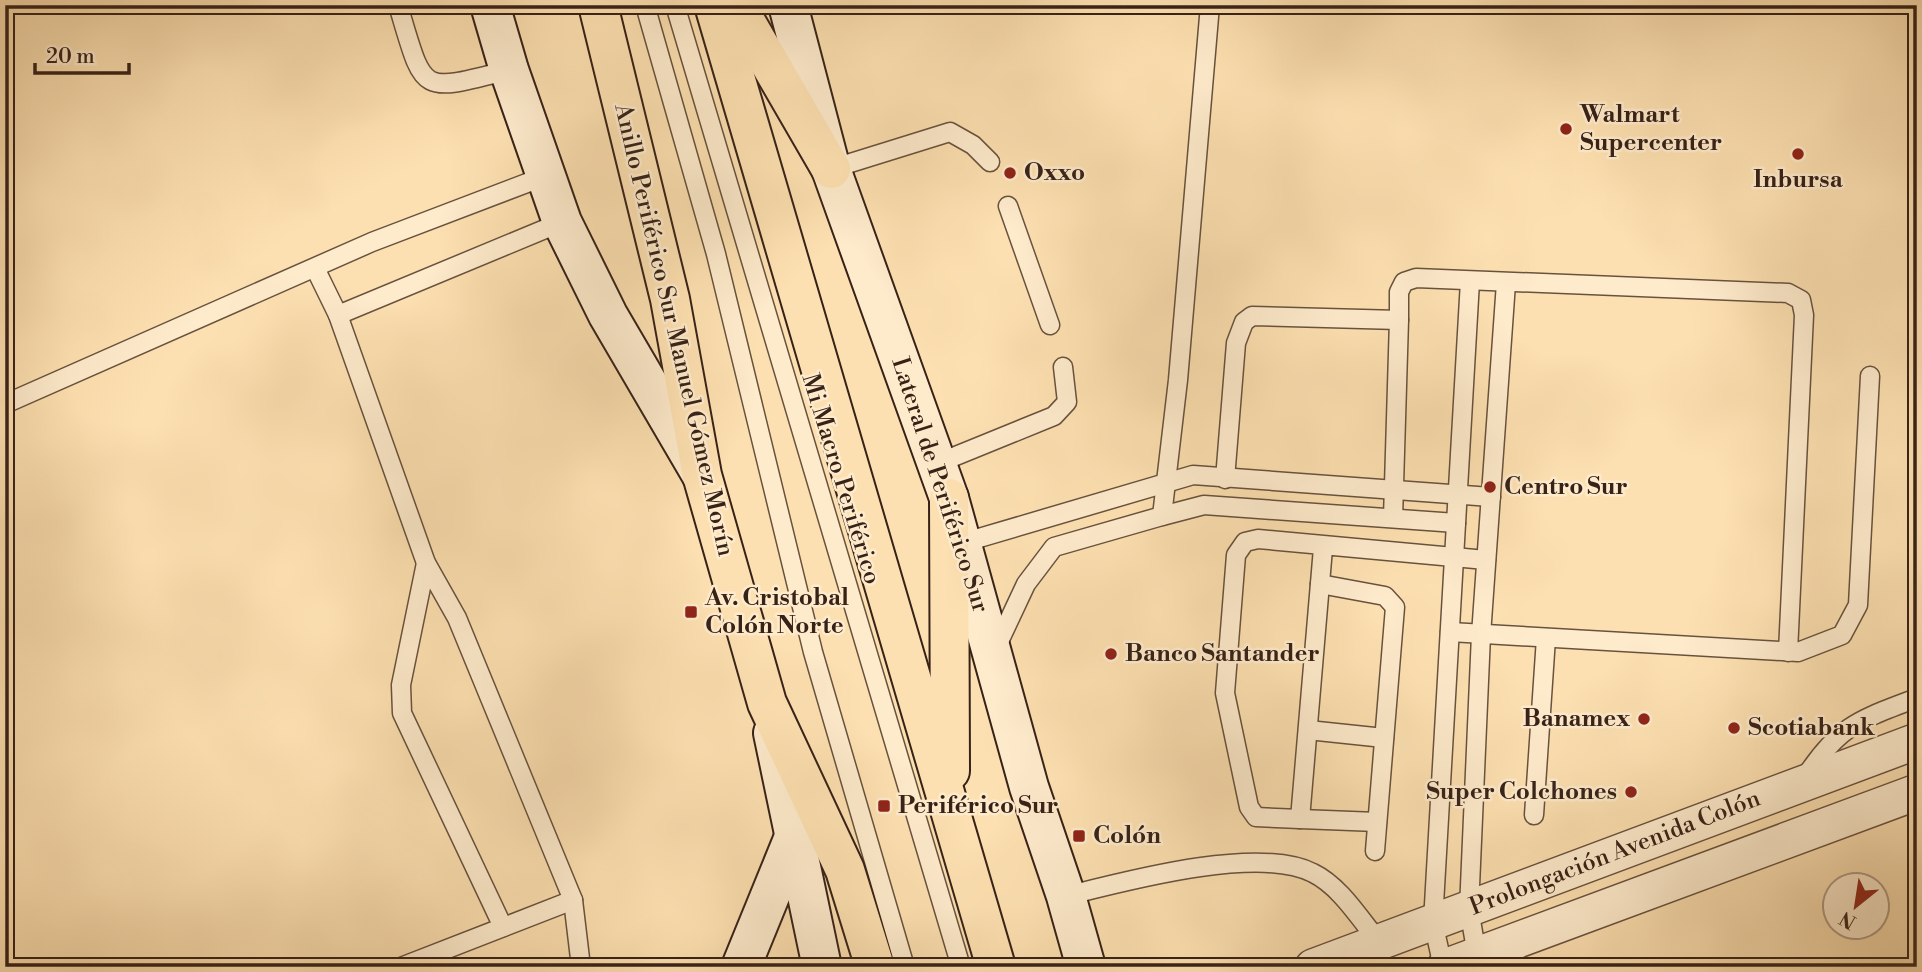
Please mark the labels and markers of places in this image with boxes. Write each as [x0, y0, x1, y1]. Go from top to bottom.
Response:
place label: Walmart Supercenter [1579, 100, 1722, 158]
marker: Walmart Supercenter [1558, 121, 1574, 137]
marker: Inbursa [1790, 146, 1806, 162]
place label: Oxxo [1024, 158, 1085, 188]
marker: Oxxo [1002, 165, 1018, 181]
place label: Inbursa [1753, 165, 1844, 195]
place label: Centro Sur [1504, 472, 1628, 502]
marker: Centro Sur [1482, 479, 1498, 495]
place label: Av. Cristobal Colón Norte [704, 583, 849, 641]
marker: Av. Cristobal Colón Norte [683, 604, 699, 620]
place label: Banco Santander [1125, 639, 1320, 669]
marker: Banco Santander [1103, 646, 1119, 662]
place label: Banamex [1523, 704, 1630, 734]
marker: Banamex [1636, 711, 1652, 727]
place label: Scotiabank [1748, 713, 1876, 743]
marker: Scotiabank [1726, 720, 1742, 736]
place label: Super Colchones [1426, 777, 1617, 807]
marker: Super Colchones [1623, 784, 1639, 800]
place label: Periférico Sur [898, 791, 1059, 821]
marker: Periférico Sur [876, 798, 892, 814]
place label: Colón [1093, 821, 1161, 851]
marker: Colón [1071, 828, 1087, 844]

